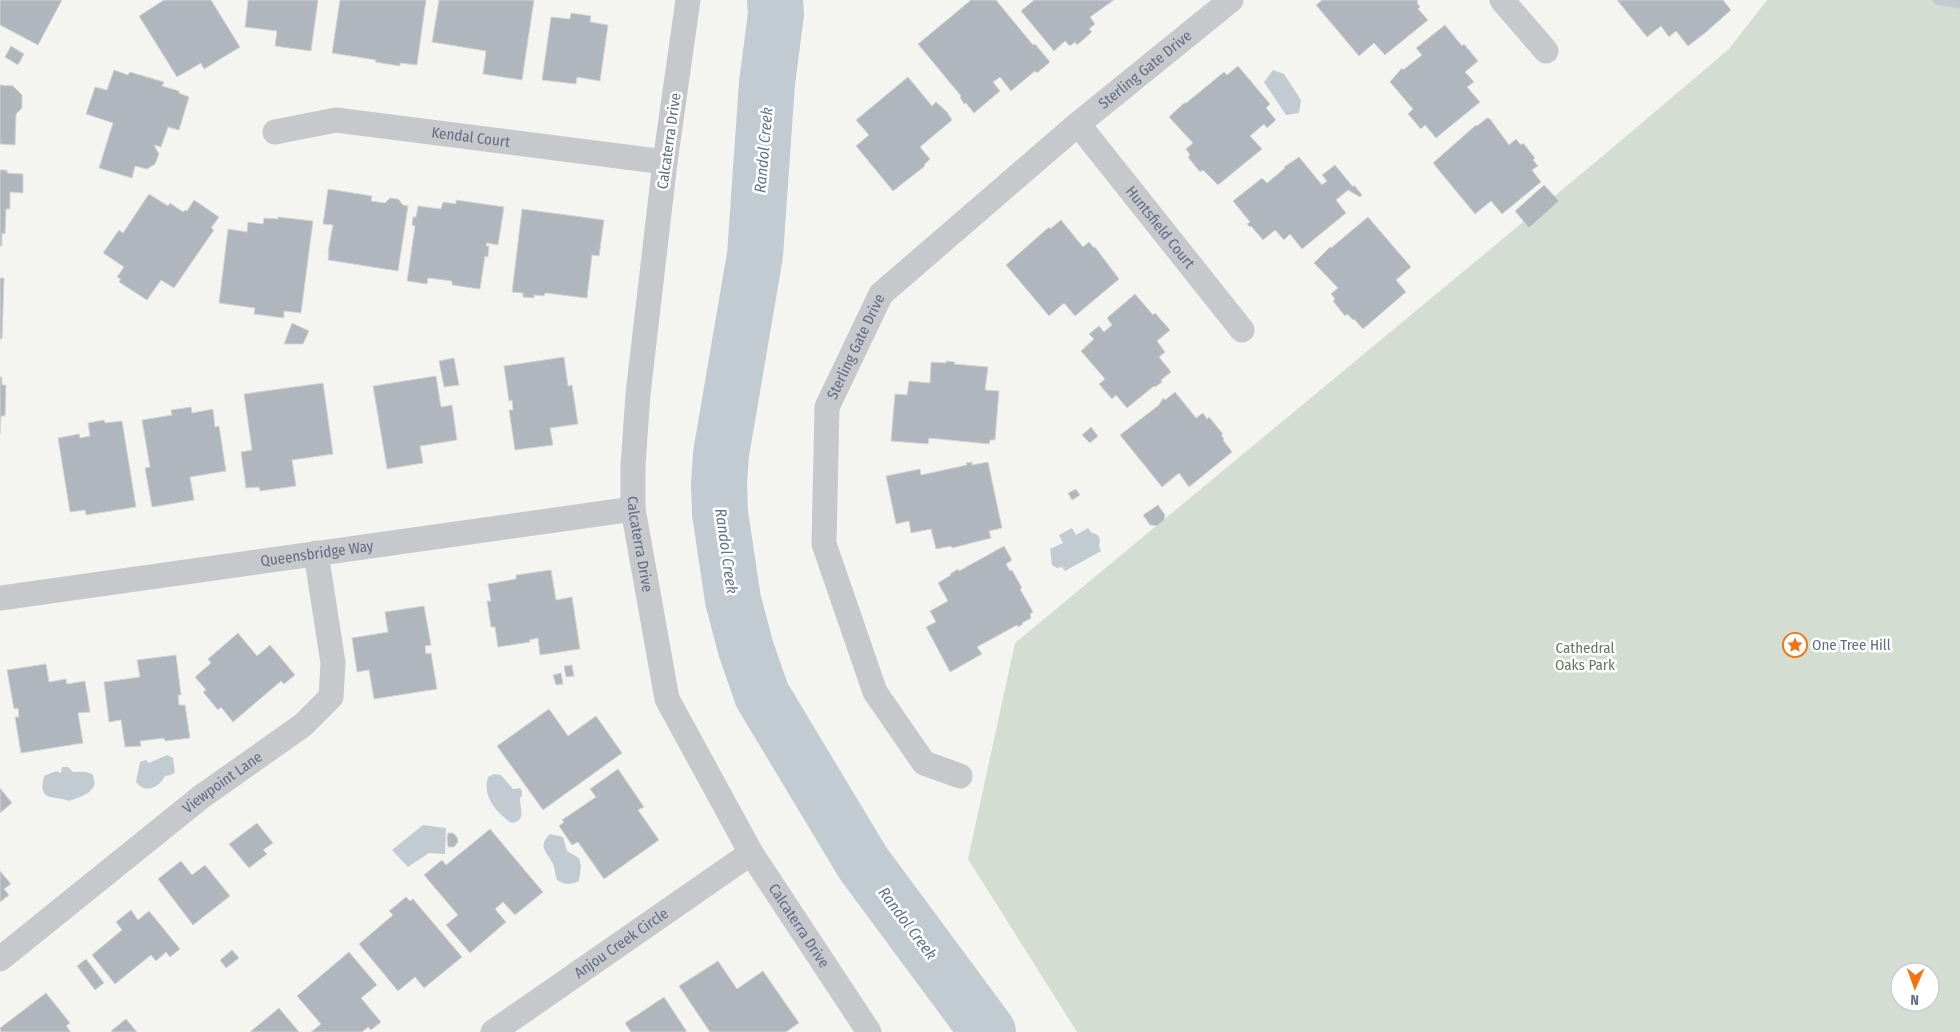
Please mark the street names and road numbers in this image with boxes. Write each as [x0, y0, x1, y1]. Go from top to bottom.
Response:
street label: Sterling Gate Drive [1095, 27, 1195, 113]
street label: Calcaterra Drive [653, 92, 685, 190]
street label: Kendal Court [430, 123, 511, 151]
street label: Huntsfield Court [1122, 182, 1199, 272]
street label: Sterling Gate Drive [823, 291, 889, 402]
street label: Calcaterra Drive [624, 496, 657, 593]
street label: Queensbridge Way [259, 537, 375, 570]
street label: Viewpoint Lane [179, 748, 266, 817]
street label: Calcaterra Drive [765, 880, 833, 971]
street label: Anjou Creek Circle [571, 904, 672, 982]

